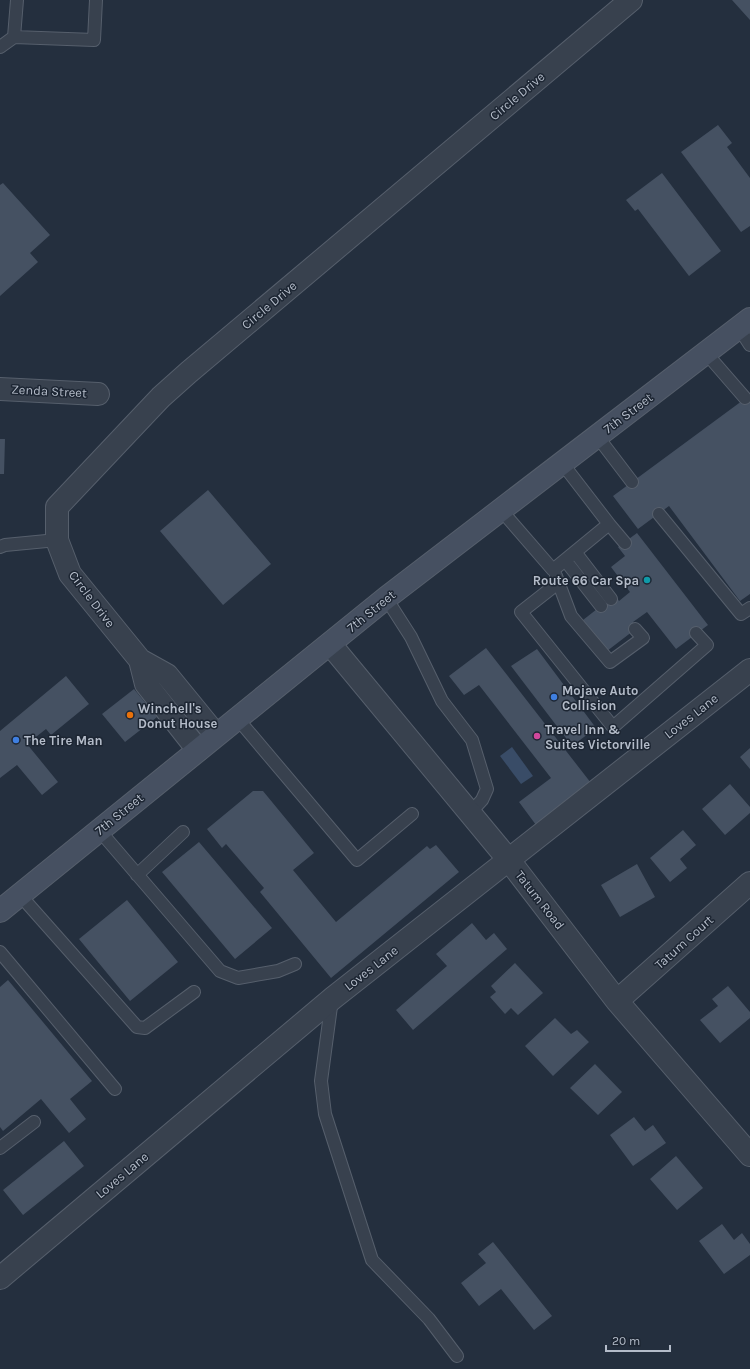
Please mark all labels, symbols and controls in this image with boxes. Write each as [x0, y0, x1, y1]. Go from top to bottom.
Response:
street label: Circle Drive [487, 69, 548, 123]
street label: Circle Drive [239, 278, 300, 332]
street label: Zenda Street [11, 382, 87, 400]
street label: 7th Street [600, 390, 656, 436]
street label: Circle Drive [66, 568, 118, 631]
place label: Route 66 Car Spa [533, 573, 639, 588]
marker: Route 66 Car Spa [642, 575, 652, 585]
street label: 7th Street [344, 587, 398, 635]
place label: Mojave Auto Collision [562, 683, 638, 713]
street label: Loves Lane [661, 690, 721, 742]
marker: Mojave Auto Collision [549, 692, 559, 702]
place label: Winchell's Donut House [138, 701, 217, 731]
marker: Winchell's Donut House [125, 710, 135, 720]
place label: Travel Inn & Suites Victorville [545, 722, 650, 752]
marker: Travel Inn & Suites Victorville [532, 731, 542, 741]
place label: The Tire Man [24, 733, 103, 748]
marker: The Tire Man [11, 735, 21, 745]
street label: 7th Street [92, 790, 146, 838]
street label: Tatum Road [512, 868, 568, 932]
street label: Tatum Court [652, 912, 716, 972]
street label: Loves Lane [341, 942, 401, 994]
street label: Loves Lane [93, 1148, 152, 1201]
scale bar [606, 1327, 670, 1353]
text: 20 m [612, 1334, 640, 1348]

